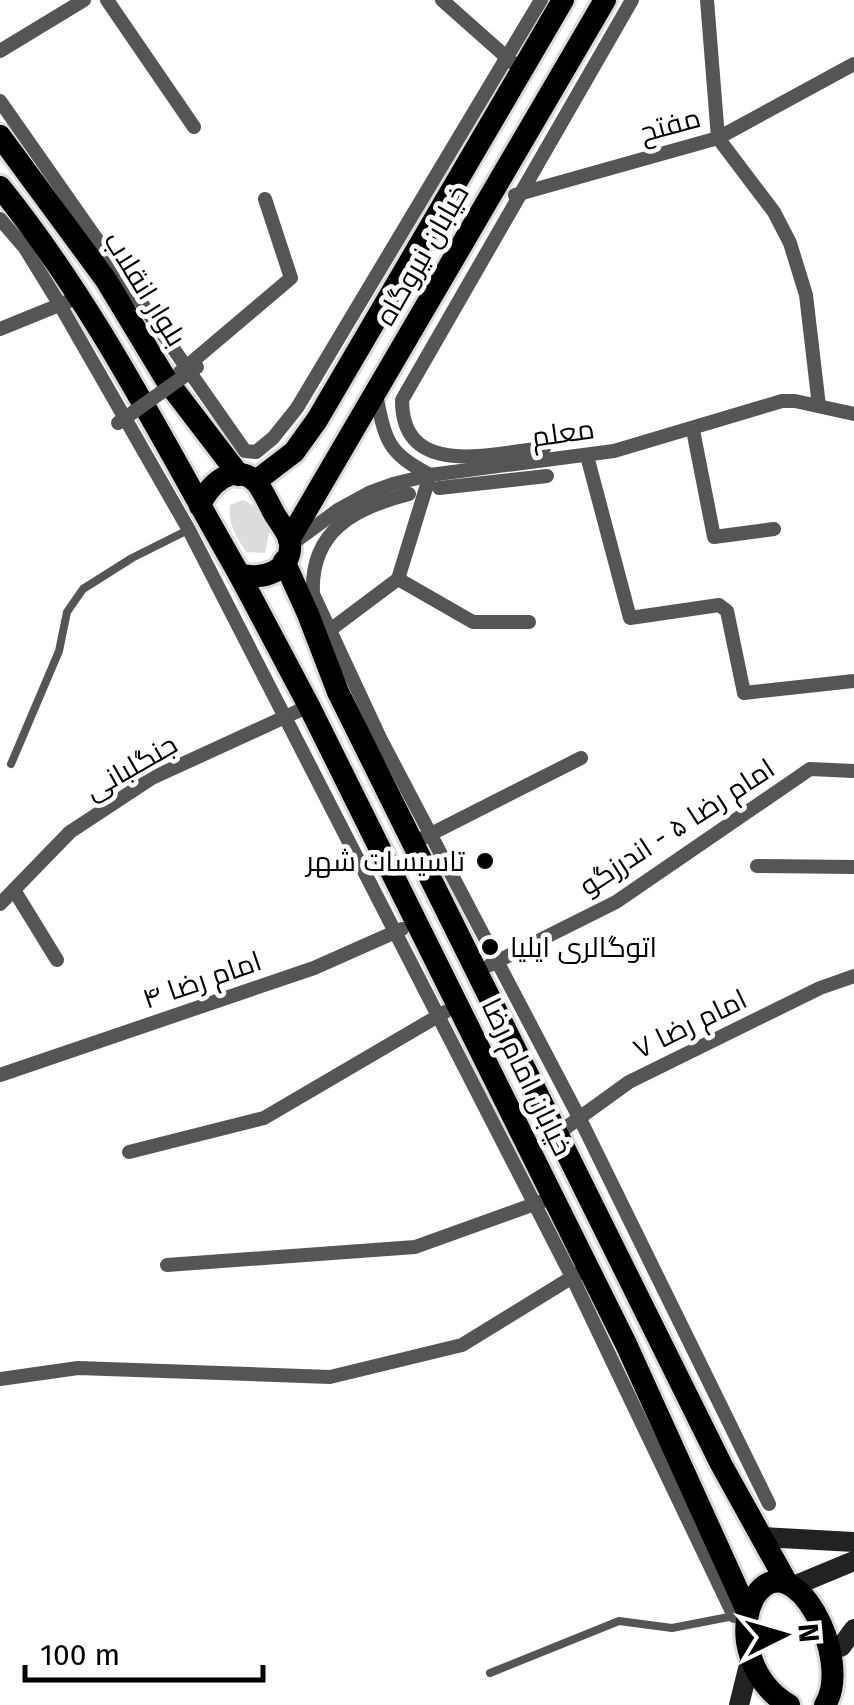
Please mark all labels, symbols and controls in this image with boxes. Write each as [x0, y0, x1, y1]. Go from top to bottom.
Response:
street label: مفتح [636, 101, 705, 151]
street label: خیابان نیروگاه [369, 179, 475, 331]
street label: بلوار انقلاب [97, 226, 193, 352]
street label: معلم [530, 412, 597, 457]
street label: جنگلبانی [79, 727, 183, 807]
street label: امام رضا ۵ - اندرزگو [573, 752, 782, 905]
place label: تاسیسات شهر [304, 845, 466, 878]
marker: تاسیسات شهر [474, 850, 496, 872]
place label: اتوگالری ایلیا [510, 931, 657, 964]
marker: اتوگالری ایلیا [479, 936, 501, 958]
street label: امام رضا ۴ [138, 944, 267, 1019]
street label: امام رضا ۷ [628, 982, 753, 1068]
street label: خیابان امام رضا [472, 993, 579, 1162]
north arrow [734, 1585, 834, 1685]
scale bar [25, 1620, 262, 1682]
text: N [791, 1622, 826, 1644]
text: 100 m [40, 1637, 120, 1673]

